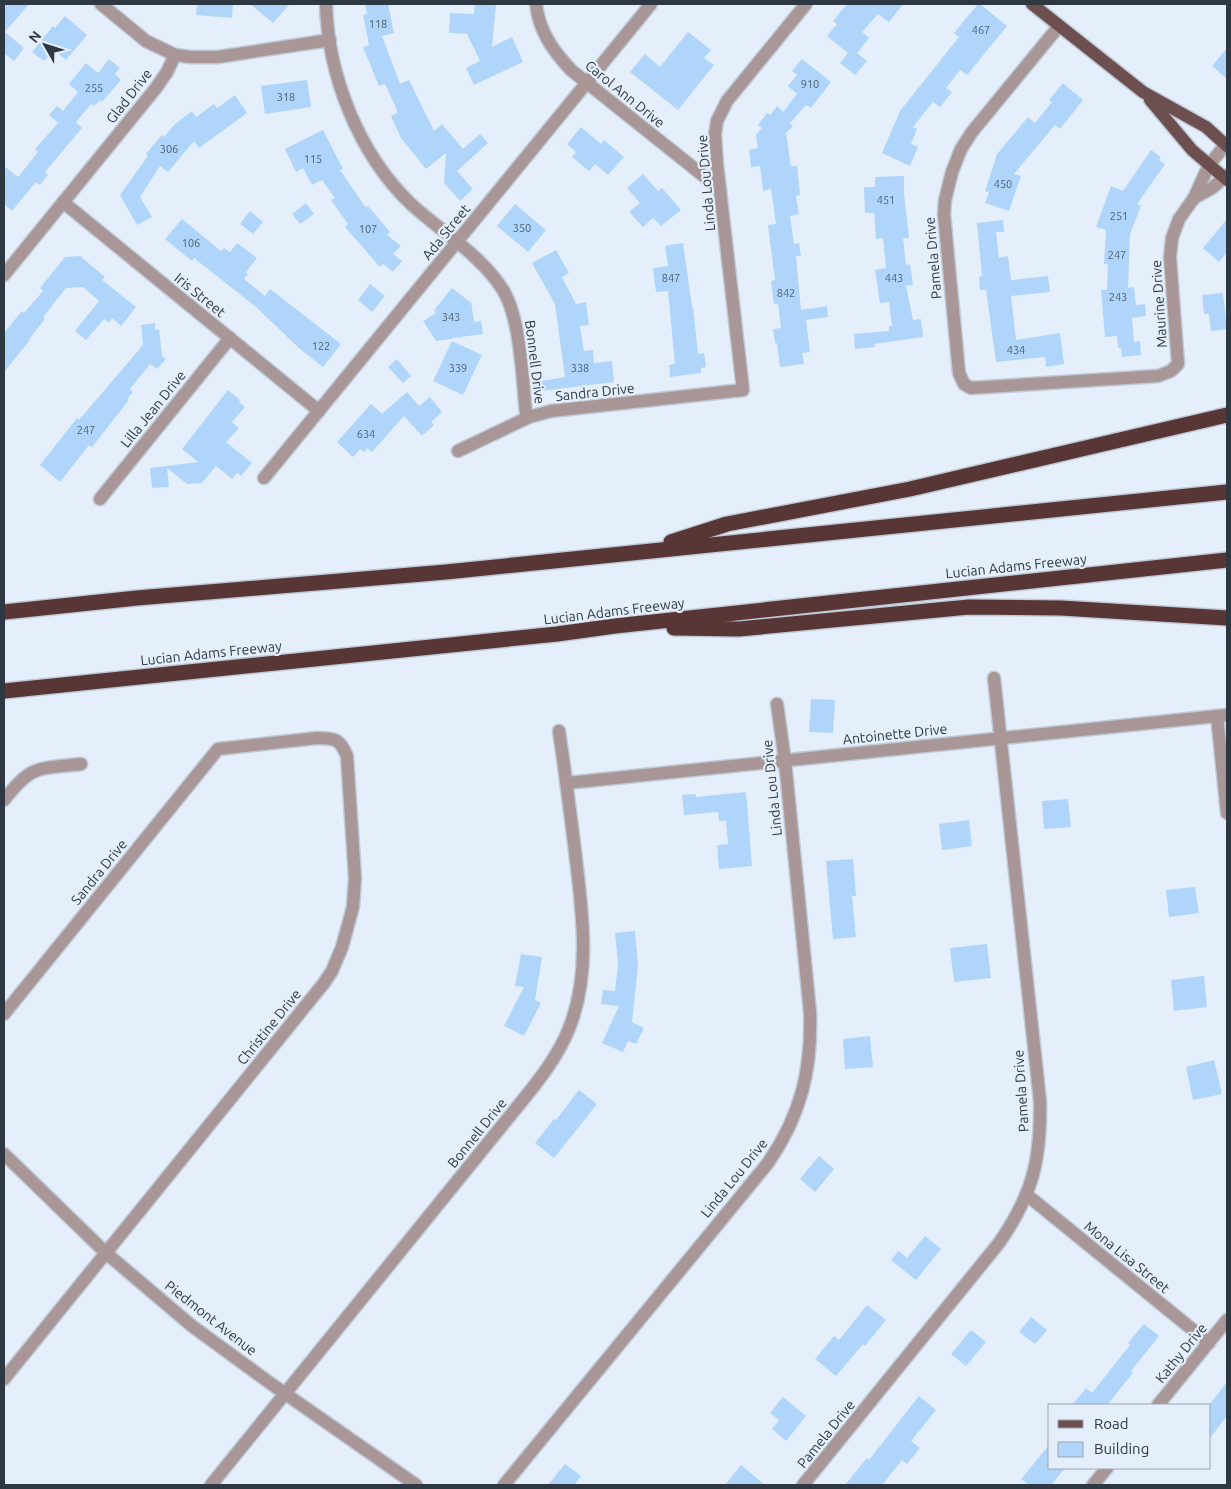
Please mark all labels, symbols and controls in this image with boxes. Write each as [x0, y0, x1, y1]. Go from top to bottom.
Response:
house number: 118 [369, 18, 387, 30]
north arrow [20, 20, 70, 70]
house number: 467 [972, 24, 990, 36]
text: N [25, 28, 44, 46]
street label: Carol Ann Drive [582, 57, 668, 131]
street label: Glad Drive [103, 66, 155, 126]
house number: 910 [801, 78, 819, 90]
house number: 255 [85, 82, 103, 94]
house number: 318 [277, 91, 295, 103]
street label: Linda Lou Drive [694, 134, 718, 232]
house number: 306 [160, 143, 178, 155]
house number: 115 [304, 153, 322, 165]
house number: 450 [994, 178, 1012, 190]
house number: 451 [877, 194, 895, 206]
street label: Ada Street [419, 201, 474, 263]
house number: 251 [1110, 210, 1128, 222]
street label: Pamela Drive [921, 216, 945, 300]
house number: 350 [513, 222, 531, 234]
house number: 107 [359, 223, 377, 235]
house number: 106 [182, 237, 200, 249]
house number: 247 [1108, 249, 1126, 261]
street label: Maurine Drive [1148, 260, 1170, 348]
street label: Iris Street [171, 270, 229, 321]
house number: 847 [662, 272, 680, 284]
house number: 443 [885, 272, 903, 284]
house number: 842 [777, 287, 795, 299]
house number: 243 [1109, 291, 1127, 303]
house number: 343 [442, 311, 460, 323]
street label: Bonnell Drive [522, 319, 548, 405]
house number: 122 [312, 340, 330, 352]
house number: 434 [1007, 344, 1025, 356]
house number: 339 [449, 362, 467, 374]
house number: 338 [571, 362, 589, 374]
street label: Lilla Jean Drive [117, 367, 189, 451]
street label: Sandra Drive [555, 380, 635, 404]
house number: 247 [77, 424, 95, 436]
house number: 634 [357, 428, 375, 440]
street label: Lucian Adams Freeway [945, 551, 1088, 581]
street label: Lucian Adams Freeway [543, 594, 686, 628]
street label: Lucian Adams Freeway [140, 638, 283, 668]
street label: Antoinette Drive [842, 721, 948, 747]
street label: Linda Lou Drive [759, 739, 785, 837]
street label: Sandra Drive [68, 836, 130, 908]
street label: Christine Drive [234, 986, 304, 1068]
street label: Pamela Drive [1010, 1049, 1032, 1133]
street label: Bonnell Drive [444, 1095, 510, 1171]
street label: Linda Lou Drive [697, 1135, 771, 1221]
street label: Mona Lisa Street [1081, 1218, 1173, 1297]
street label: Piedmont Avenue [162, 1277, 260, 1359]
street label: Kathy Drive [1152, 1320, 1210, 1386]
street label: Pamela Drive [794, 1397, 858, 1471]
legend [1048, 1404, 1211, 1469]
text: Road [1094, 1415, 1129, 1432]
text: Building [1094, 1440, 1149, 1457]

